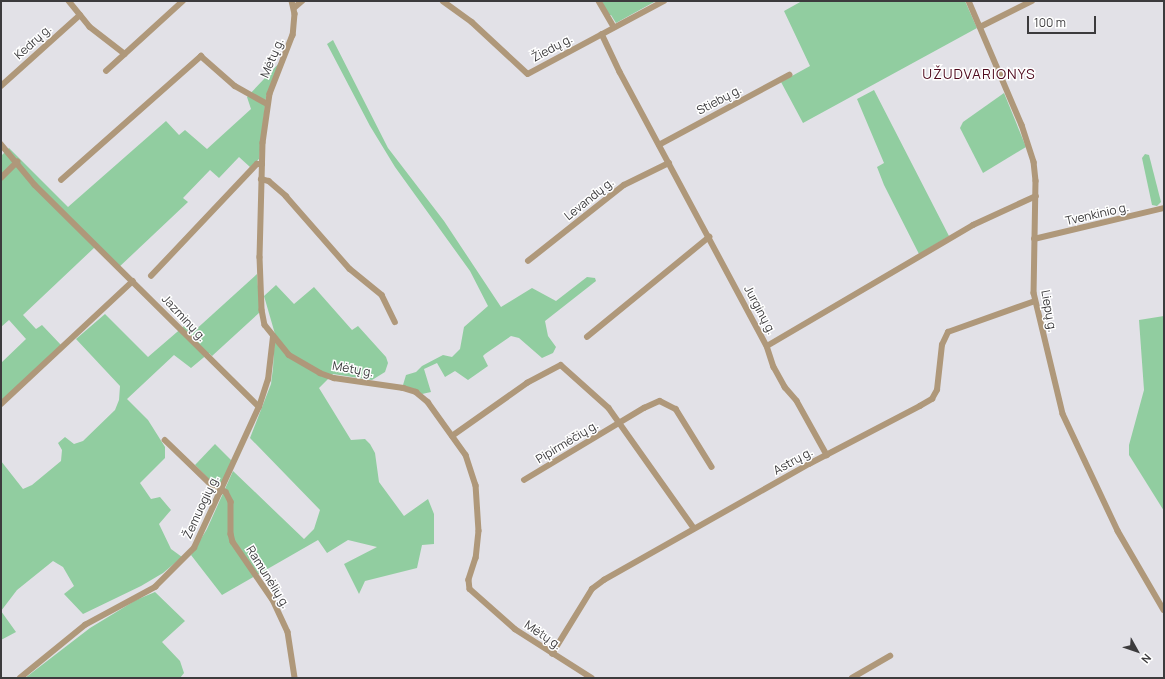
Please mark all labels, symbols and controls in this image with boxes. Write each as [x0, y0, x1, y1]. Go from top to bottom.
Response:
scale bar [1029, 8, 1098, 34]
text: 100 m [1034, 14, 1066, 31]
street label: Kedrų g. [12, 22, 54, 62]
street label: Žiedų g. [529, 31, 575, 65]
street label: Mėtų g. [257, 36, 287, 80]
district label: UŽUDVARIONYS [922, 66, 1036, 82]
street label: Stiebų g. [694, 82, 744, 118]
street label: Levandų g. [561, 175, 617, 223]
street label: Tvenkinio g. [1064, 200, 1130, 228]
street label: Jurginų g. [741, 283, 779, 337]
street label: Liepų g. [1038, 289, 1060, 333]
street label: Jazminų g. [159, 292, 209, 344]
street label: Mėtų g. [331, 358, 375, 380]
street label: Pipirmėčių g. [533, 418, 601, 466]
street label: Astrų g. [771, 444, 815, 478]
street label: Žemuogių g. [180, 473, 222, 541]
street label: Ramunėlių g. [243, 543, 293, 611]
street label: Mėtų g. [522, 617, 564, 653]
north arrow [1117, 631, 1157, 671]
text: N [1138, 651, 1155, 667]

